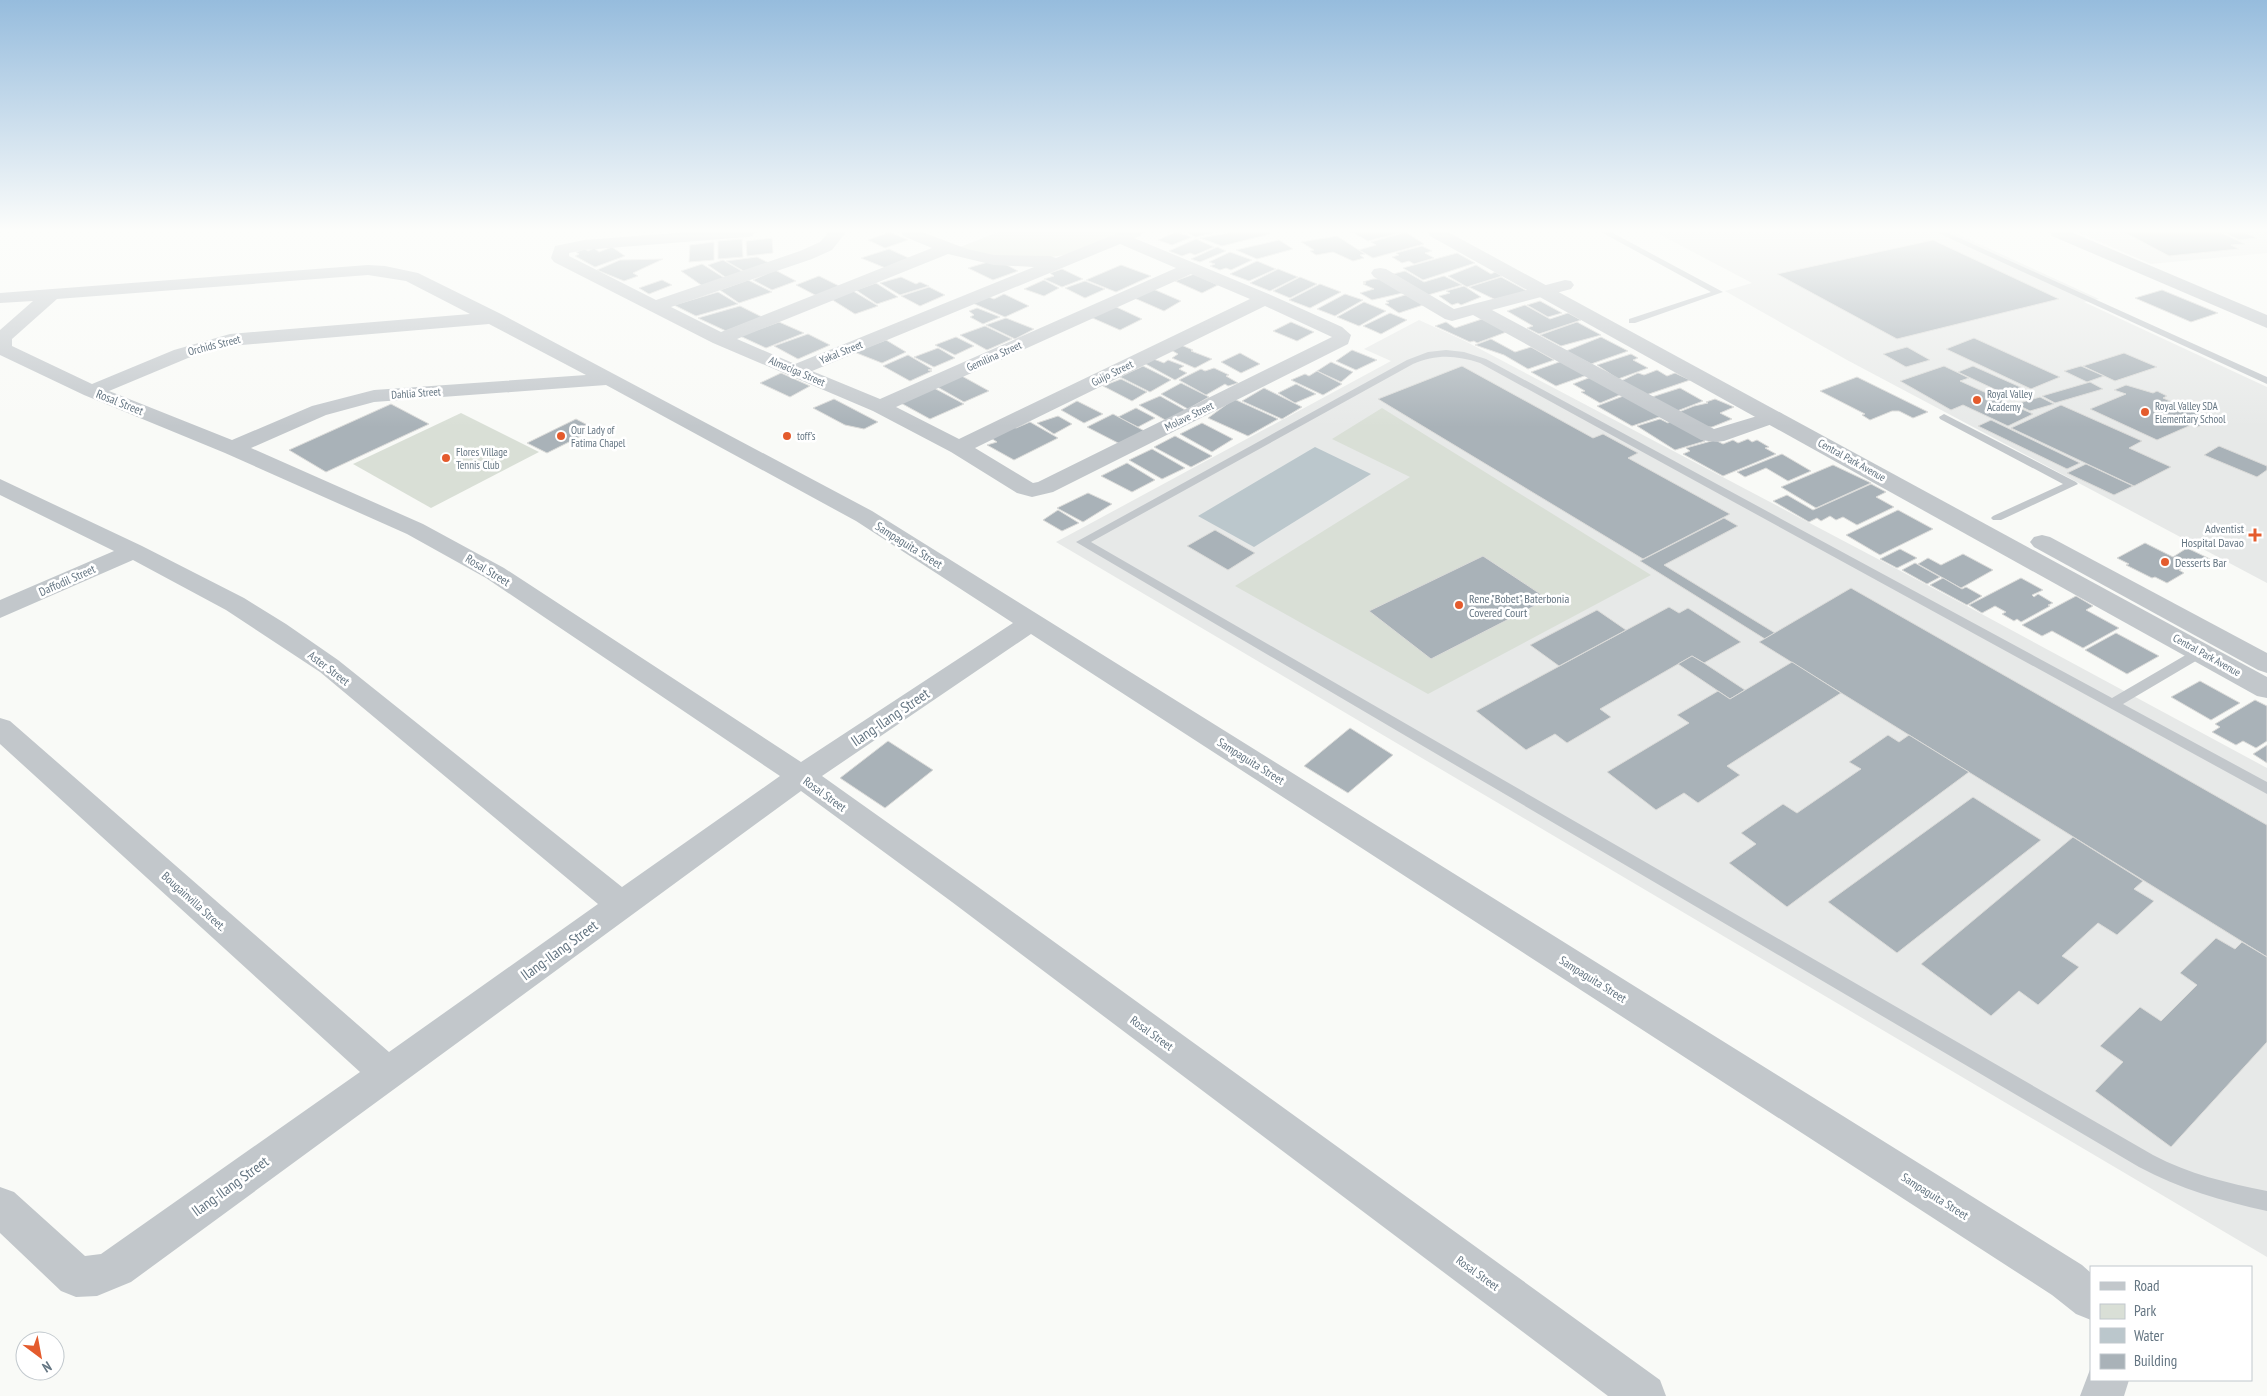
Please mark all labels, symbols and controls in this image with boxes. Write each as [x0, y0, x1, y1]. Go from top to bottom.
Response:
street label: Orchids Street [186, 332, 242, 358]
street label: Yakal Street [817, 337, 865, 367]
street label: Gemilina Street [964, 338, 1024, 374]
street label: Almaciga Street [767, 353, 827, 389]
street label: Guijo Street [1089, 357, 1135, 389]
street label: Dahlia Street [391, 384, 441, 402]
street label: Rosal Street [94, 386, 146, 418]
place label: Royal Valley Academy [1987, 387, 2033, 414]
marker: Royal Valley Academy [1971, 394, 1983, 406]
street label: Molave Street [1162, 398, 1216, 434]
place label: Royal Valley SDA Elementary School [2155, 399, 2226, 426]
marker: Royal Valley SDA Elementary School [2139, 406, 2151, 418]
place label: Our Lady of Fatima Chapel [571, 423, 626, 450]
place label: toff's [797, 429, 816, 443]
marker: Our Lady of Fatima Chapel [555, 430, 567, 442]
marker: toff's [781, 430, 793, 442]
street label: Central Park Avenue [1816, 436, 1889, 485]
place label: Flores Village Tennis Club [456, 445, 508, 472]
marker: Flores Village Tennis Club [440, 452, 452, 464]
street label: Sampaguita Street [873, 518, 946, 572]
place label: Adventist Hospital Davao [2181, 521, 2245, 550]
marker: Adventist Hospital Davao [2248, 528, 2262, 542]
street label: Rosal Street [463, 551, 514, 590]
place label: Desserts Bar [2175, 555, 2227, 570]
marker: Desserts Bar [2159, 556, 2171, 568]
street label: Daffodil Street [36, 561, 98, 599]
place label: Rene "Bobet" Baterbonia Covered Court [1469, 591, 1569, 620]
marker: Rene "Bobet" Baterbonia Covered Court [1453, 599, 1465, 611]
street label: Central Park Avenue [2171, 631, 2244, 680]
street label: Aster Street [305, 647, 353, 689]
street label: Ilang-Ilang Street [847, 684, 933, 750]
street label: Sampaguita Street [1215, 734, 1288, 788]
street label: Rosal Street [801, 773, 850, 815]
street label: Bougainvilla Street. [159, 868, 229, 934]
street label: Ilang-Ilang Street [517, 916, 601, 984]
street label: Sampaguita Street [1557, 952, 1630, 1006]
street label: Rosal Street [1128, 1012, 1177, 1054]
street label: Ilang-Ilang Street [188, 1152, 272, 1220]
street label: Sampaguita Street [1899, 1169, 1972, 1223]
street label: Rosal Street [1454, 1252, 1503, 1294]
legend [2090, 1266, 2252, 1381]
text: Road [2134, 1276, 2160, 1295]
text: Park [2134, 1301, 2156, 1320]
text: Water [2134, 1326, 2165, 1345]
north arrow [15, 1331, 65, 1381]
text: Building [2134, 1351, 2177, 1370]
text: N [39, 1357, 55, 1377]

